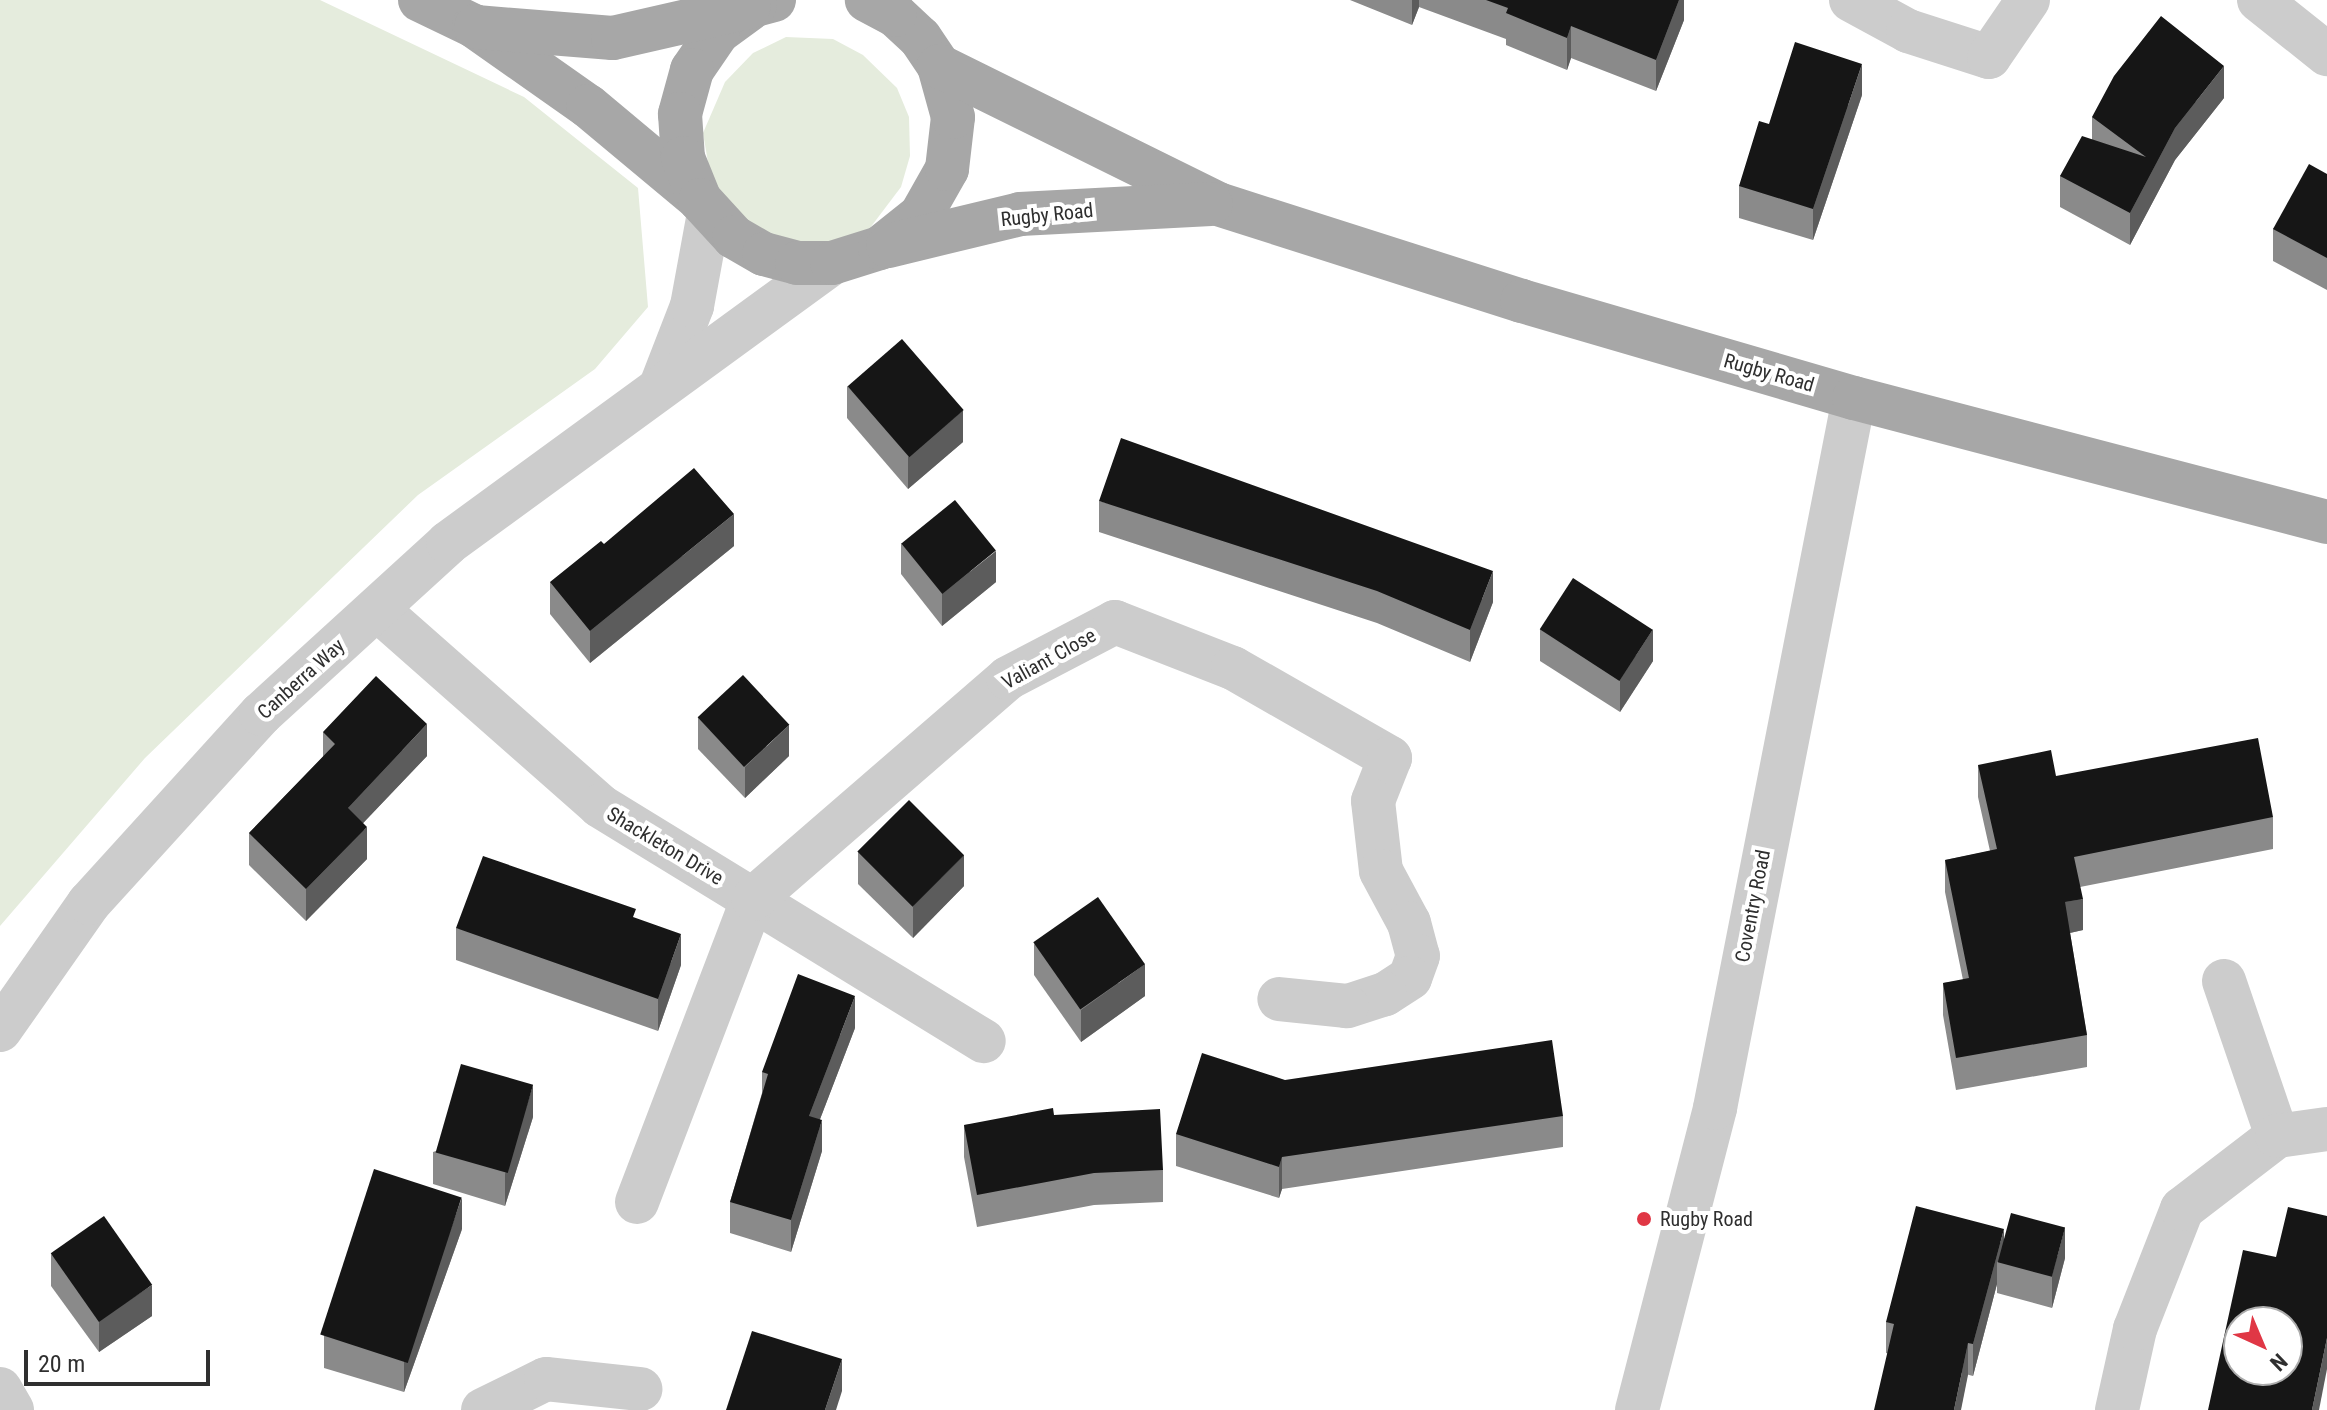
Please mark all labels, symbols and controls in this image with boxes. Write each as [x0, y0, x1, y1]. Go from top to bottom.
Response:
street label: Rugby Road [1000, 198, 1094, 232]
street label: Rugby Road [1721, 349, 1817, 397]
street label: Valiant Close [998, 623, 1100, 695]
street label: Canberra Way [253, 634, 349, 724]
street label: Shackleton Drive [602, 802, 728, 890]
street label: Coventry Road [1730, 848, 1776, 964]
place label: Rugby Road [1660, 1207, 1753, 1231]
marker: Rugby Road [1635, 1210, 1653, 1228]
north arrow [2223, 1306, 2303, 1386]
scale bar [28, 1334, 214, 1384]
text: N [2265, 1349, 2292, 1376]
text: 20 m [38, 1350, 85, 1378]

